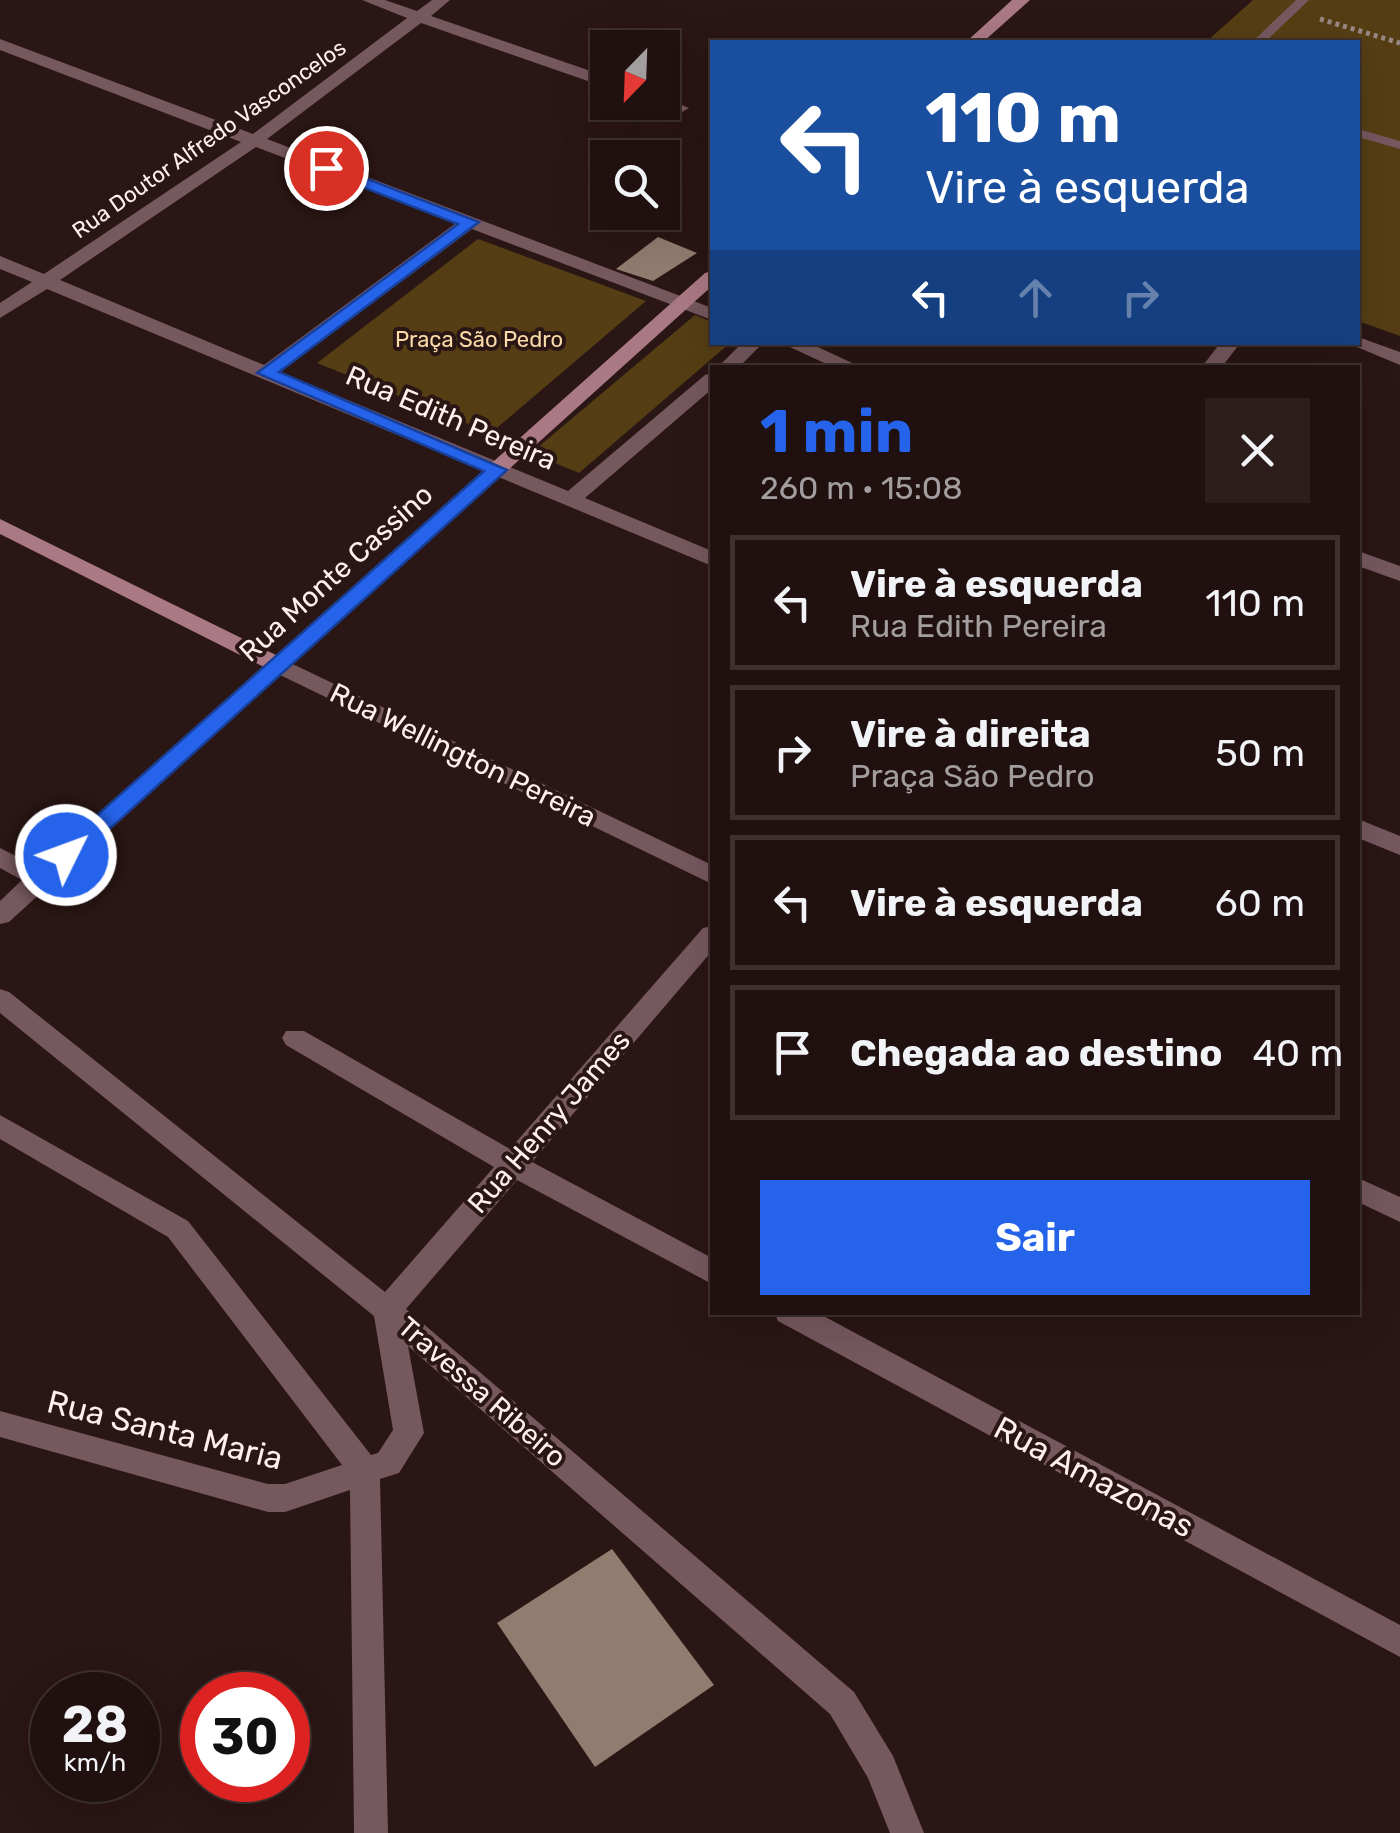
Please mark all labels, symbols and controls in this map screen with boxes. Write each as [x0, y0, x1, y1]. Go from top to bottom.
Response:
north arrow [590, 30, 680, 120]
map controls [590, 30, 680, 230]
street label: Rua Doutor Alfredo Vasconcelos [67, 34, 351, 244]
text: 110 m [925, 77, 1121, 160]
icon: left [760, 80, 890, 210]
pin [284, 126, 369, 211]
button: search [590, 140, 680, 230]
icon: arrive [299, 141, 354, 196]
text: Vire à esquerda [925, 161, 1249, 214]
icon: left [903, 270, 958, 325]
icon: ahead [1008, 270, 1063, 325]
icon: right [1113, 270, 1168, 325]
park label: Praça São Pedro [395, 326, 563, 353]
street label: Rua Edith Pereira [341, 359, 561, 477]
text: 1 min [760, 396, 913, 467]
button: close [1205, 398, 1310, 503]
text: 260 m · 15:08 [760, 469, 963, 507]
street label: Rua Monte Cassino [233, 478, 439, 668]
text: Vire à esquerda [850, 561, 1143, 607]
icon: left [765, 575, 820, 630]
text: 110 m [1205, 580, 1305, 626]
text: Rua Edith Pereira [850, 607, 1107, 645]
street label: Rua Wellington Pereira [325, 676, 601, 834]
text: Vire à direita [850, 711, 1091, 757]
icon: right [765, 725, 820, 780]
text: 50 m [1215, 730, 1305, 776]
text: Praça São Pedro [850, 757, 1095, 795]
position arrow [14, 803, 118, 907]
icon: left [765, 875, 820, 930]
text: Vire à esquerda [850, 880, 1143, 926]
text: 60 m [1215, 880, 1305, 926]
street label: Rua Henry James [461, 1024, 637, 1220]
icon: arrive [765, 1025, 820, 1080]
text: Chegada ao destino [850, 1030, 1222, 1076]
text: 40 m [1252, 1030, 1343, 1076]
button: Sair [760, 1180, 1310, 1295]
street label: Travessa Ribeiro [391, 1310, 573, 1474]
street label: Rua Santa Maria [43, 1382, 287, 1478]
street label: Rua Amazonas [988, 1409, 1200, 1545]
speed limit sign: 30 [180, 1672, 310, 1802]
text: 28 [62, 1695, 128, 1755]
text: km/h [64, 1748, 126, 1777]

